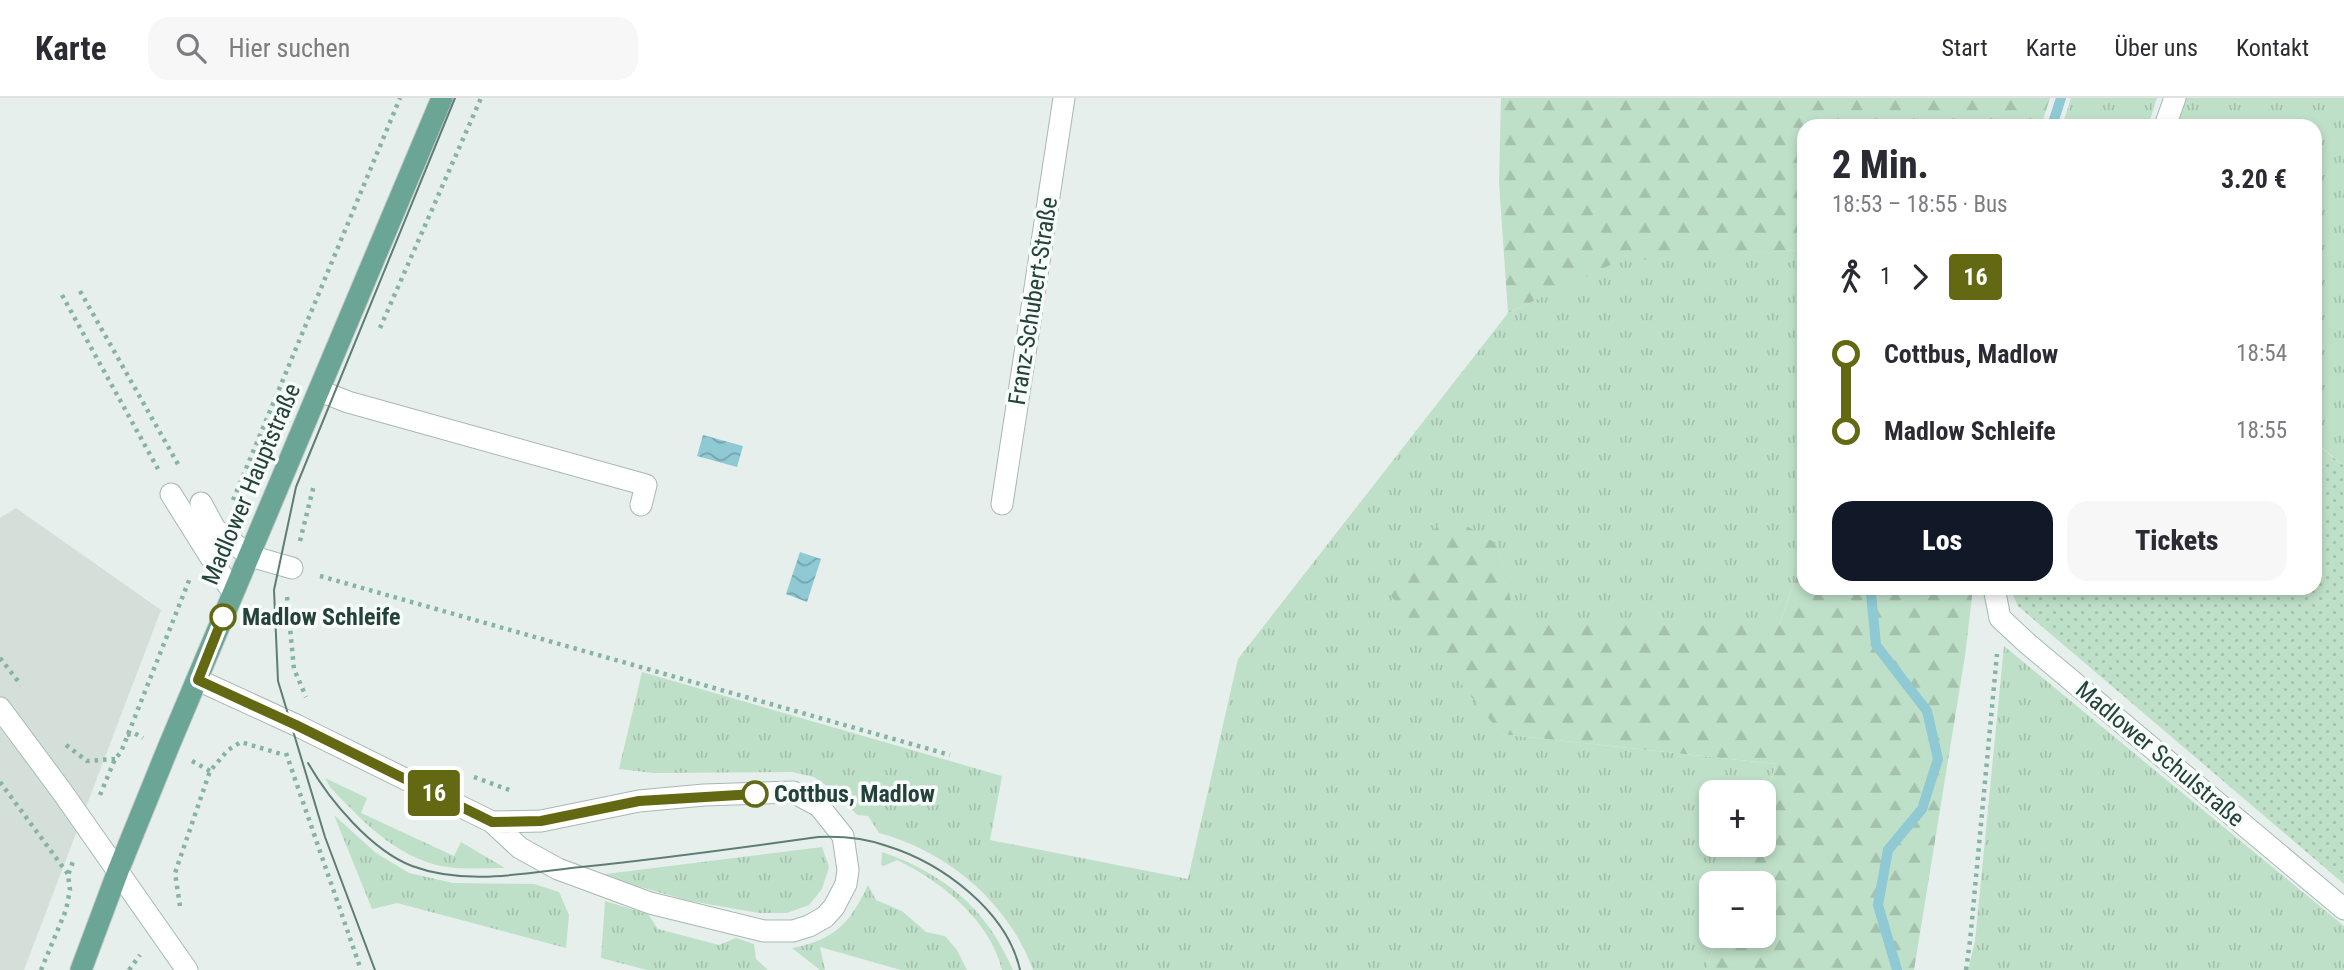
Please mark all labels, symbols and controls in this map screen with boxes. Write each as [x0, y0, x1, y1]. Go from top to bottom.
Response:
search box [148, 17, 638, 80]
text: Karte [35, 29, 106, 68]
icon: search [172, 29, 210, 67]
text: Hier suchen [228, 33, 350, 63]
text: Start [1942, 34, 1988, 62]
text: Karte [2026, 34, 2076, 62]
text: Über uns [2114, 34, 2198, 62]
text: Kontakt [2236, 34, 2309, 62]
text: 2 Min. [1832, 143, 1929, 187]
text: 3.20 € [2221, 164, 2287, 194]
text: 18:53 – 18:55 · Bus [1832, 191, 2008, 218]
street label: Franz-Schubert-Straße [1003, 195, 1063, 407]
icon: walk [1832, 258, 1870, 296]
icon: forward [1901, 258, 1939, 296]
text: 1 [1880, 263, 1891, 290]
text: 16 [1963, 263, 1988, 291]
text: Cottbus, Madlow [1884, 339, 2058, 369]
text: 18:54 [2236, 340, 2287, 367]
street label: Madlower Hauptstraße [196, 379, 306, 589]
text: Madlow Schleife [1884, 416, 2056, 446]
text: 18:55 [2236, 417, 2287, 444]
button: Los [1832, 501, 2053, 581]
button: Tickets [2067, 501, 2287, 581]
place label: Madlow Schleife [242, 603, 401, 631]
marker: Madlow Schleife [210, 604, 236, 630]
street label: Madlower Schulstraße [2070, 675, 2250, 833]
line badge: 16 [402, 770, 466, 816]
text: 16 [422, 779, 446, 807]
place label: Cottbus, Madlow [774, 780, 935, 808]
map controls [1699, 780, 1776, 948]
button: + [1699, 780, 1776, 857]
marker: Cottbus, Madlow [742, 781, 768, 807]
button: − [1699, 871, 1776, 948]

